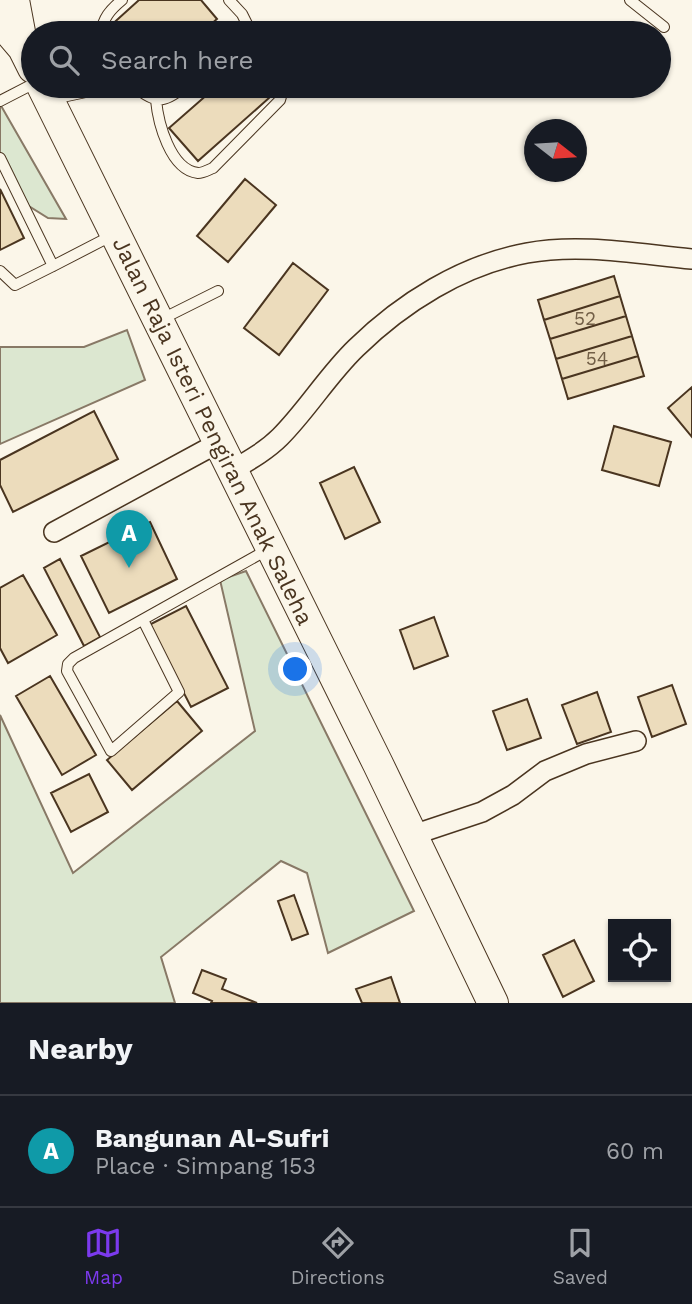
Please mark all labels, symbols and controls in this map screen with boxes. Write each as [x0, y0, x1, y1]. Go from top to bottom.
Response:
search box [21, 21, 671, 98]
icon: search [45, 41, 83, 79]
text: Search here [101, 45, 253, 75]
north arrow [524, 119, 587, 182]
street label: Jalan Raja Isteri Pengiran Anak Saleha [106, 232, 320, 630]
house number: 52 [574, 307, 596, 330]
house number: 54 [586, 347, 608, 370]
pin: A [106, 510, 152, 568]
your location [278, 652, 312, 686]
map controls [608, 919, 671, 982]
button: locate [608, 919, 671, 982]
text: Nearby [28, 1031, 133, 1066]
text: Bangunan Al-Sufri [95, 1123, 329, 1153]
text: A [43, 1138, 59, 1165]
text: 60 m [606, 1138, 664, 1165]
text: Place · Simpang 153 [95, 1153, 316, 1180]
tab: Map [84, 1224, 123, 1289]
tab: Directions [291, 1224, 385, 1289]
tab: Saved [553, 1224, 608, 1289]

